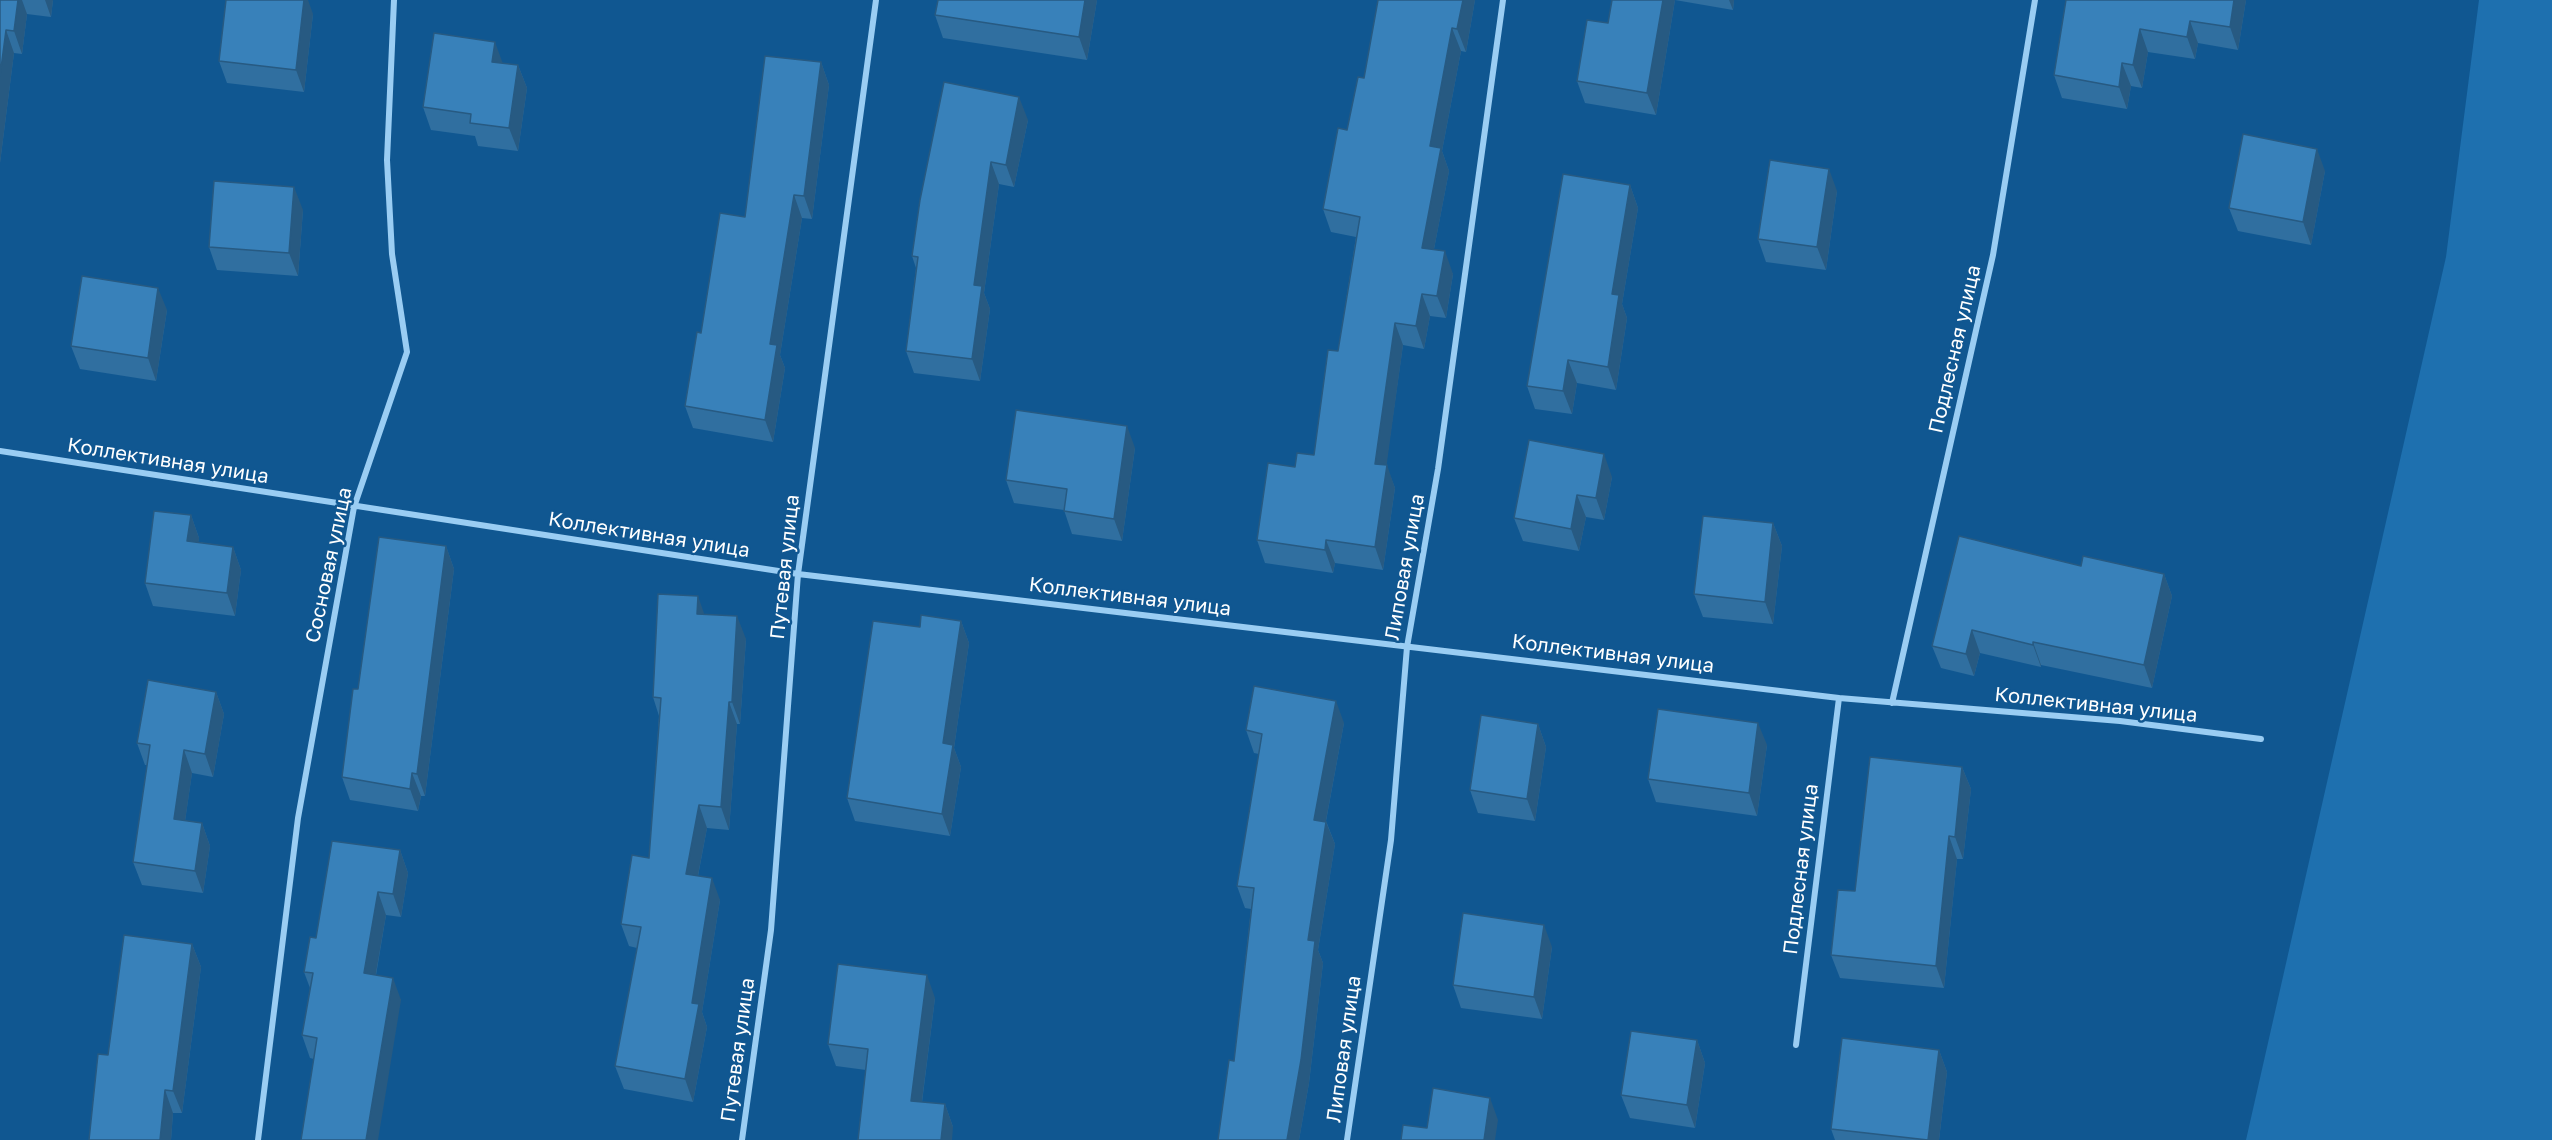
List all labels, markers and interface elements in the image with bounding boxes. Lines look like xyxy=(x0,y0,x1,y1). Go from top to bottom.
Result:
street label: Подлесная улица xyxy=(1924,263,1986,435)
street label: Коллективная улица xyxy=(66,433,270,489)
street label: Сосновая улица xyxy=(301,485,357,645)
street label: Липовая улица xyxy=(1380,492,1430,642)
street label: Путевая улица xyxy=(765,493,805,641)
street label: Коллективная улица xyxy=(547,507,751,563)
street label: Коллективная улица xyxy=(1027,573,1233,621)
street label: Коллективная улица xyxy=(1510,630,1716,678)
street label: Коллективная улица xyxy=(1993,682,2199,728)
street label: Подлесная улица xyxy=(1779,782,1823,956)
street label: Липовая улица xyxy=(1322,974,1366,1124)
street label: Путевая улица xyxy=(716,976,760,1124)

